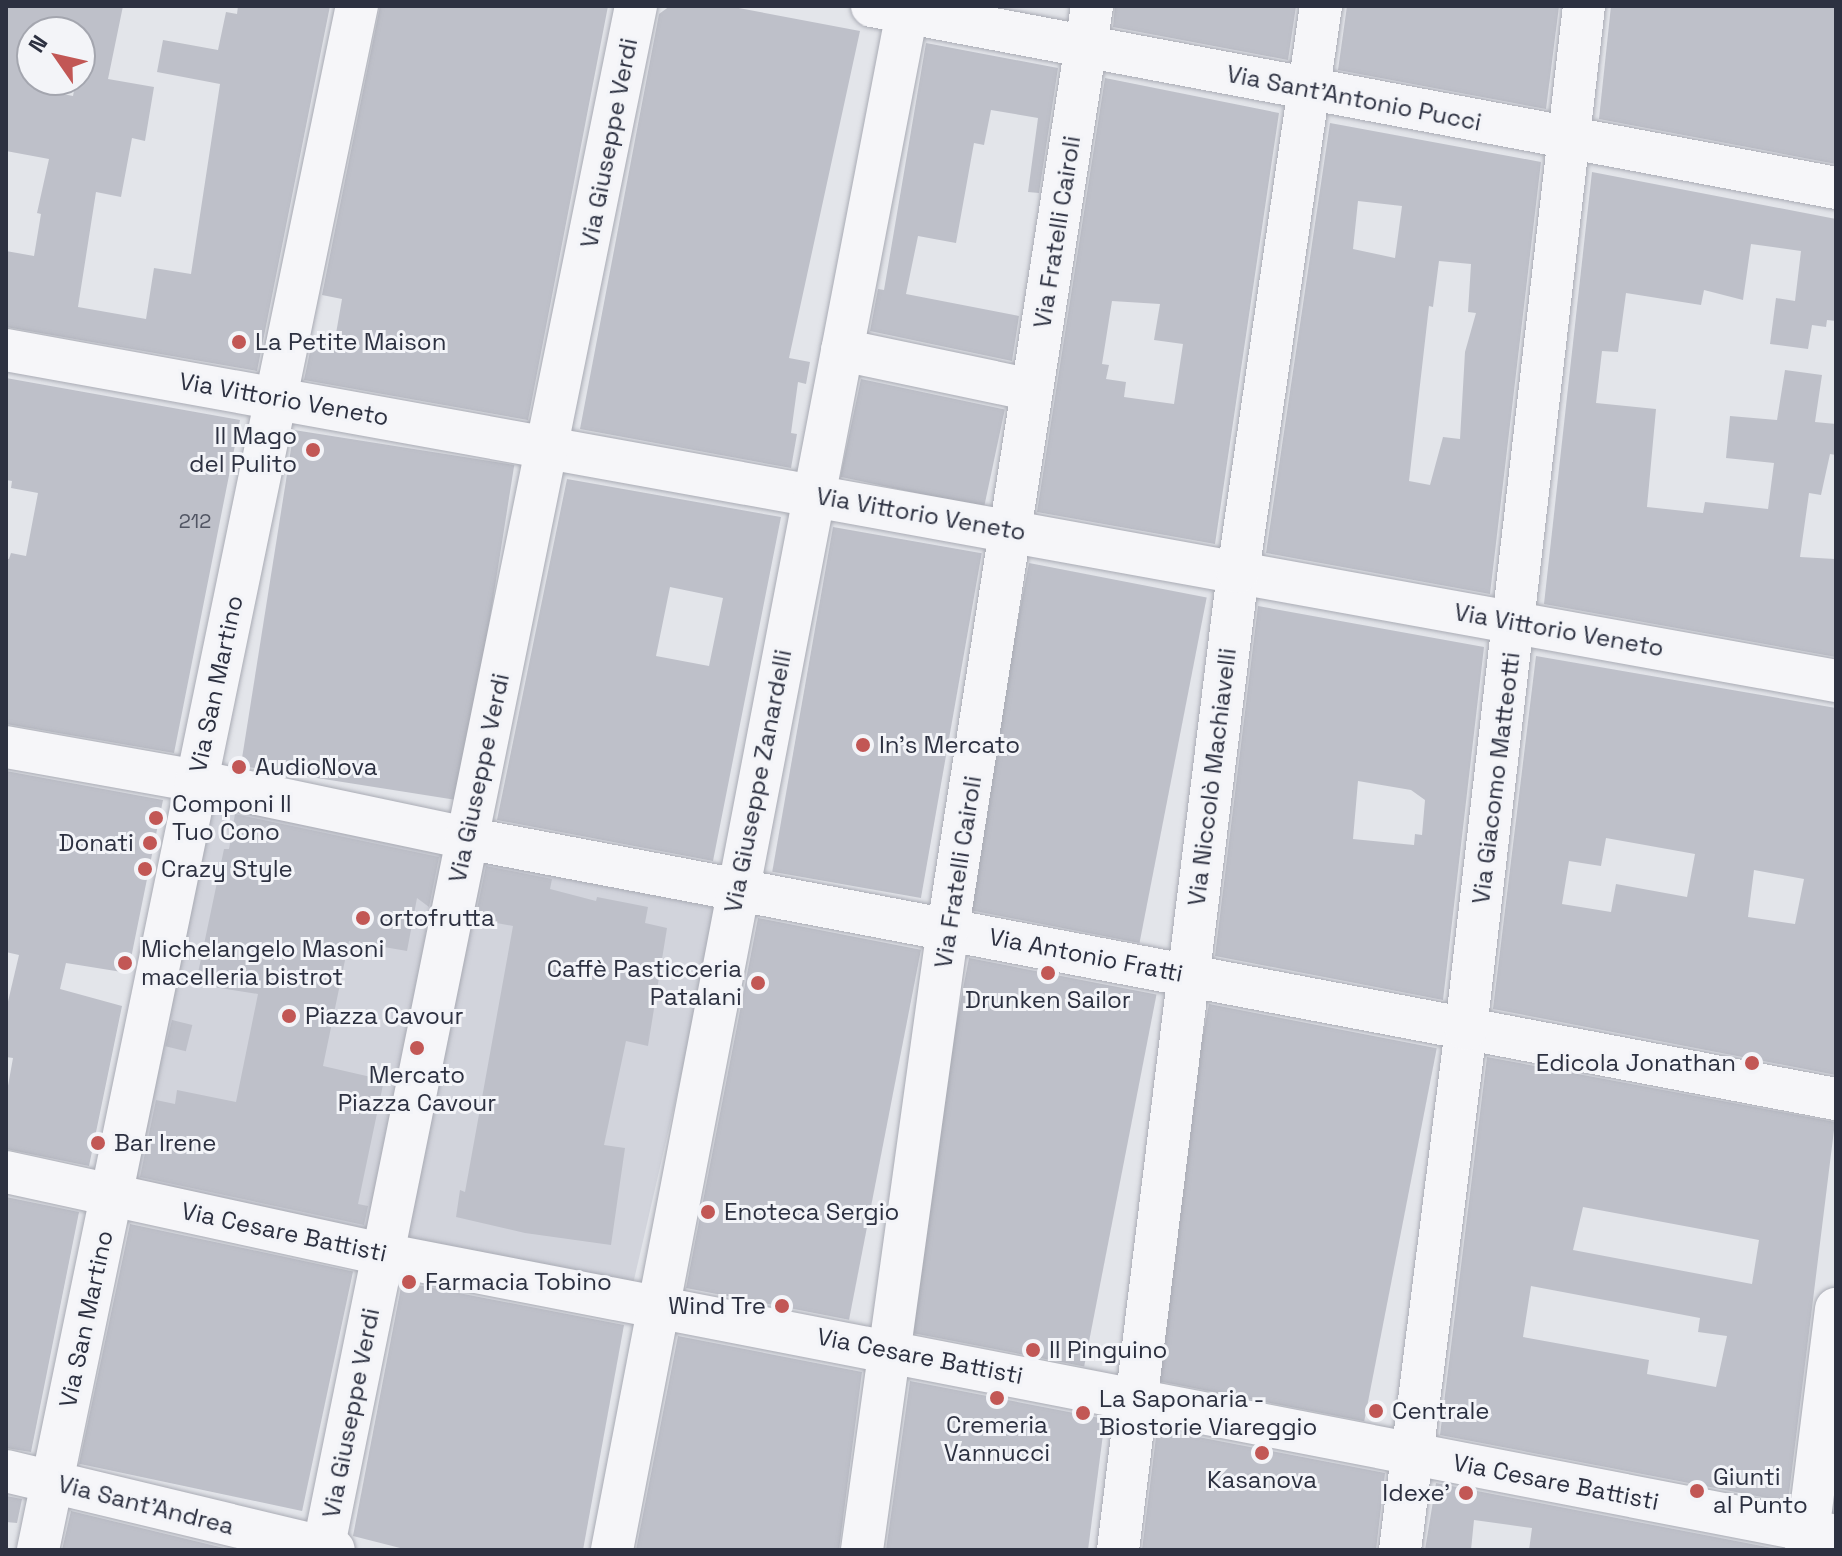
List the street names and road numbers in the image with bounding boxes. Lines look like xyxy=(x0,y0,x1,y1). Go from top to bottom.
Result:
street label: Via Giuseppe Verdi xyxy=(575,36,643,250)
street label: Via Sant'Antonio Pucci xyxy=(1224,59,1484,137)
street label: Via Fratelli Cairoli xyxy=(1028,134,1086,330)
street label: Via Vittorio Veneto xyxy=(177,366,391,432)
street label: Via Vittorio Veneto xyxy=(814,481,1028,547)
street label: Via San Martino xyxy=(183,593,249,775)
street label: Via Vittorio Veneto xyxy=(1452,597,1666,663)
street label: Via Niccolò Machiavelli xyxy=(1182,646,1242,908)
street label: Via Giuseppe Zanardelli xyxy=(718,647,798,915)
street label: Via Giacomo Matteotti xyxy=(1466,650,1526,906)
street label: Via Giuseppe Verdi xyxy=(443,671,515,885)
street label: Via Fratelli Cairoli xyxy=(929,774,987,970)
street label: Via Antonio Fratti xyxy=(986,922,1186,988)
street label: Via Cesare Battisti xyxy=(179,1196,389,1268)
street label: Via San Martino xyxy=(53,1228,119,1410)
street label: Via Giuseppe Verdi xyxy=(317,1306,385,1520)
street label: Via Cesare Battisti xyxy=(815,1322,1025,1390)
street label: Via Cesare Battisti xyxy=(1451,1448,1661,1516)
street label: Via Sant'Andrea xyxy=(55,1469,237,1541)

